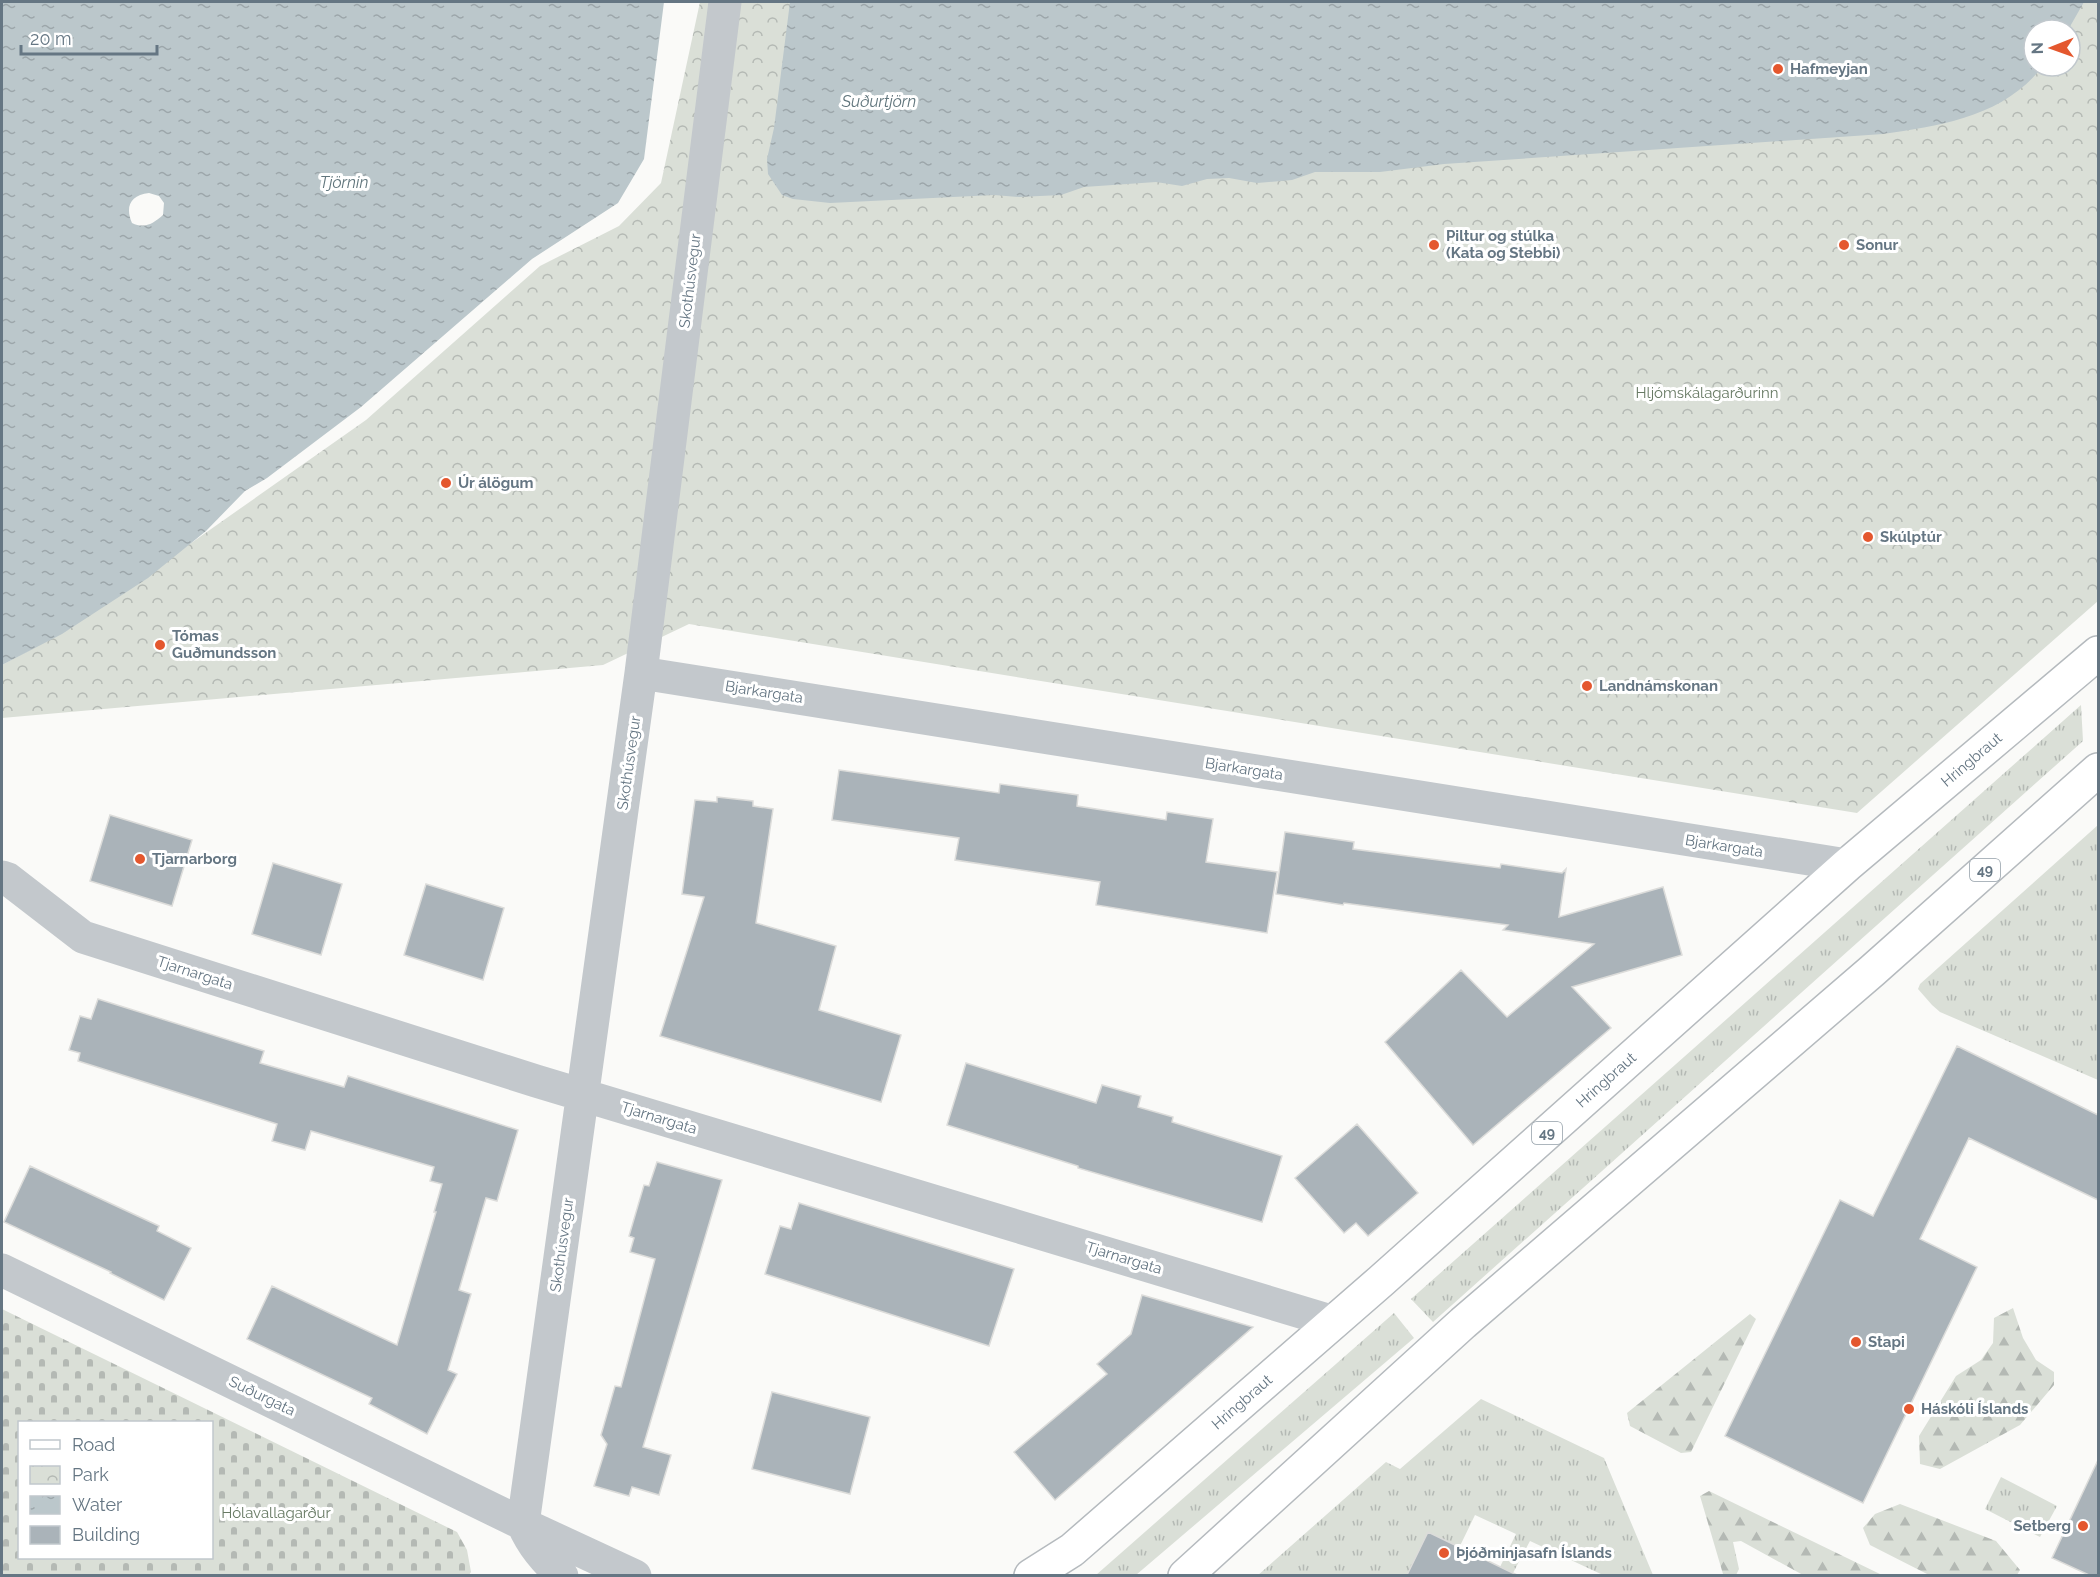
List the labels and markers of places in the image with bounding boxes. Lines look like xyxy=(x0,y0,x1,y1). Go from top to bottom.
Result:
place label: Hafmeyjan xyxy=(1790,60,1868,78)
marker: Hafmeyjan xyxy=(1771,62,1785,76)
place label: Piltur og stúlka (Kata og Stebbi) xyxy=(1446,227,1561,262)
place label: Sonur xyxy=(1856,236,1899,254)
marker: Piltur og stúlka (Kata og Stebbi) xyxy=(1427,238,1441,252)
marker: Sonur xyxy=(1837,238,1851,252)
place label: Úr álögum xyxy=(458,474,533,492)
marker: Úr álögum xyxy=(439,476,453,490)
place label: Skúlptúr xyxy=(1880,528,1942,546)
marker: Skúlptúr xyxy=(1861,530,1875,544)
place label: Tómas Guðmundsson xyxy=(172,627,276,662)
marker: Tómas Guðmundsson xyxy=(153,638,167,652)
place label: Landnámskonan xyxy=(1599,677,1718,695)
marker: Landnámskonan xyxy=(1580,679,1594,693)
place label: Tjarnarborg xyxy=(152,850,237,868)
marker: Tjarnarborg xyxy=(133,852,147,866)
place label: Stapi xyxy=(1868,1333,1905,1351)
marker: Stapi xyxy=(1849,1335,1863,1349)
place label: Háskóli Íslands xyxy=(1921,1400,2028,1418)
marker: Háskóli Íslands xyxy=(1902,1402,1916,1416)
place label: Setberg xyxy=(2013,1517,2071,1535)
marker: Setberg xyxy=(2076,1519,2090,1533)
place label: Þjóðminjasafn Íslands xyxy=(1456,1544,1612,1562)
marker: Þjóðminjasafn Íslands xyxy=(1437,1546,1451,1560)

